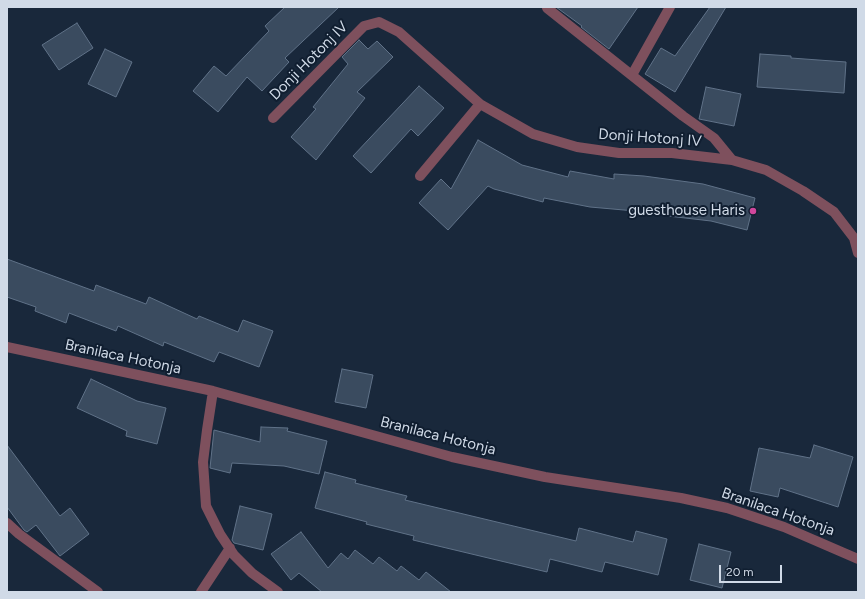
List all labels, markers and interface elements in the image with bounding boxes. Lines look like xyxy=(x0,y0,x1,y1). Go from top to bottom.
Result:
street label: Donji Hotonj IV xyxy=(266,18,352,104)
street label: Donji Hotonj IV xyxy=(598,125,702,151)
place label: guesthouse Haris xyxy=(628,202,745,220)
marker: guesthouse Haris xyxy=(748,206,758,216)
street label: Branilaca Hotonja xyxy=(63,336,183,378)
street label: Branilaca Hotonja xyxy=(378,413,498,459)
street label: Branilaca Hotonja xyxy=(719,484,837,540)
scale bar xyxy=(721,557,784,583)
text: 20 m xyxy=(726,565,754,579)

